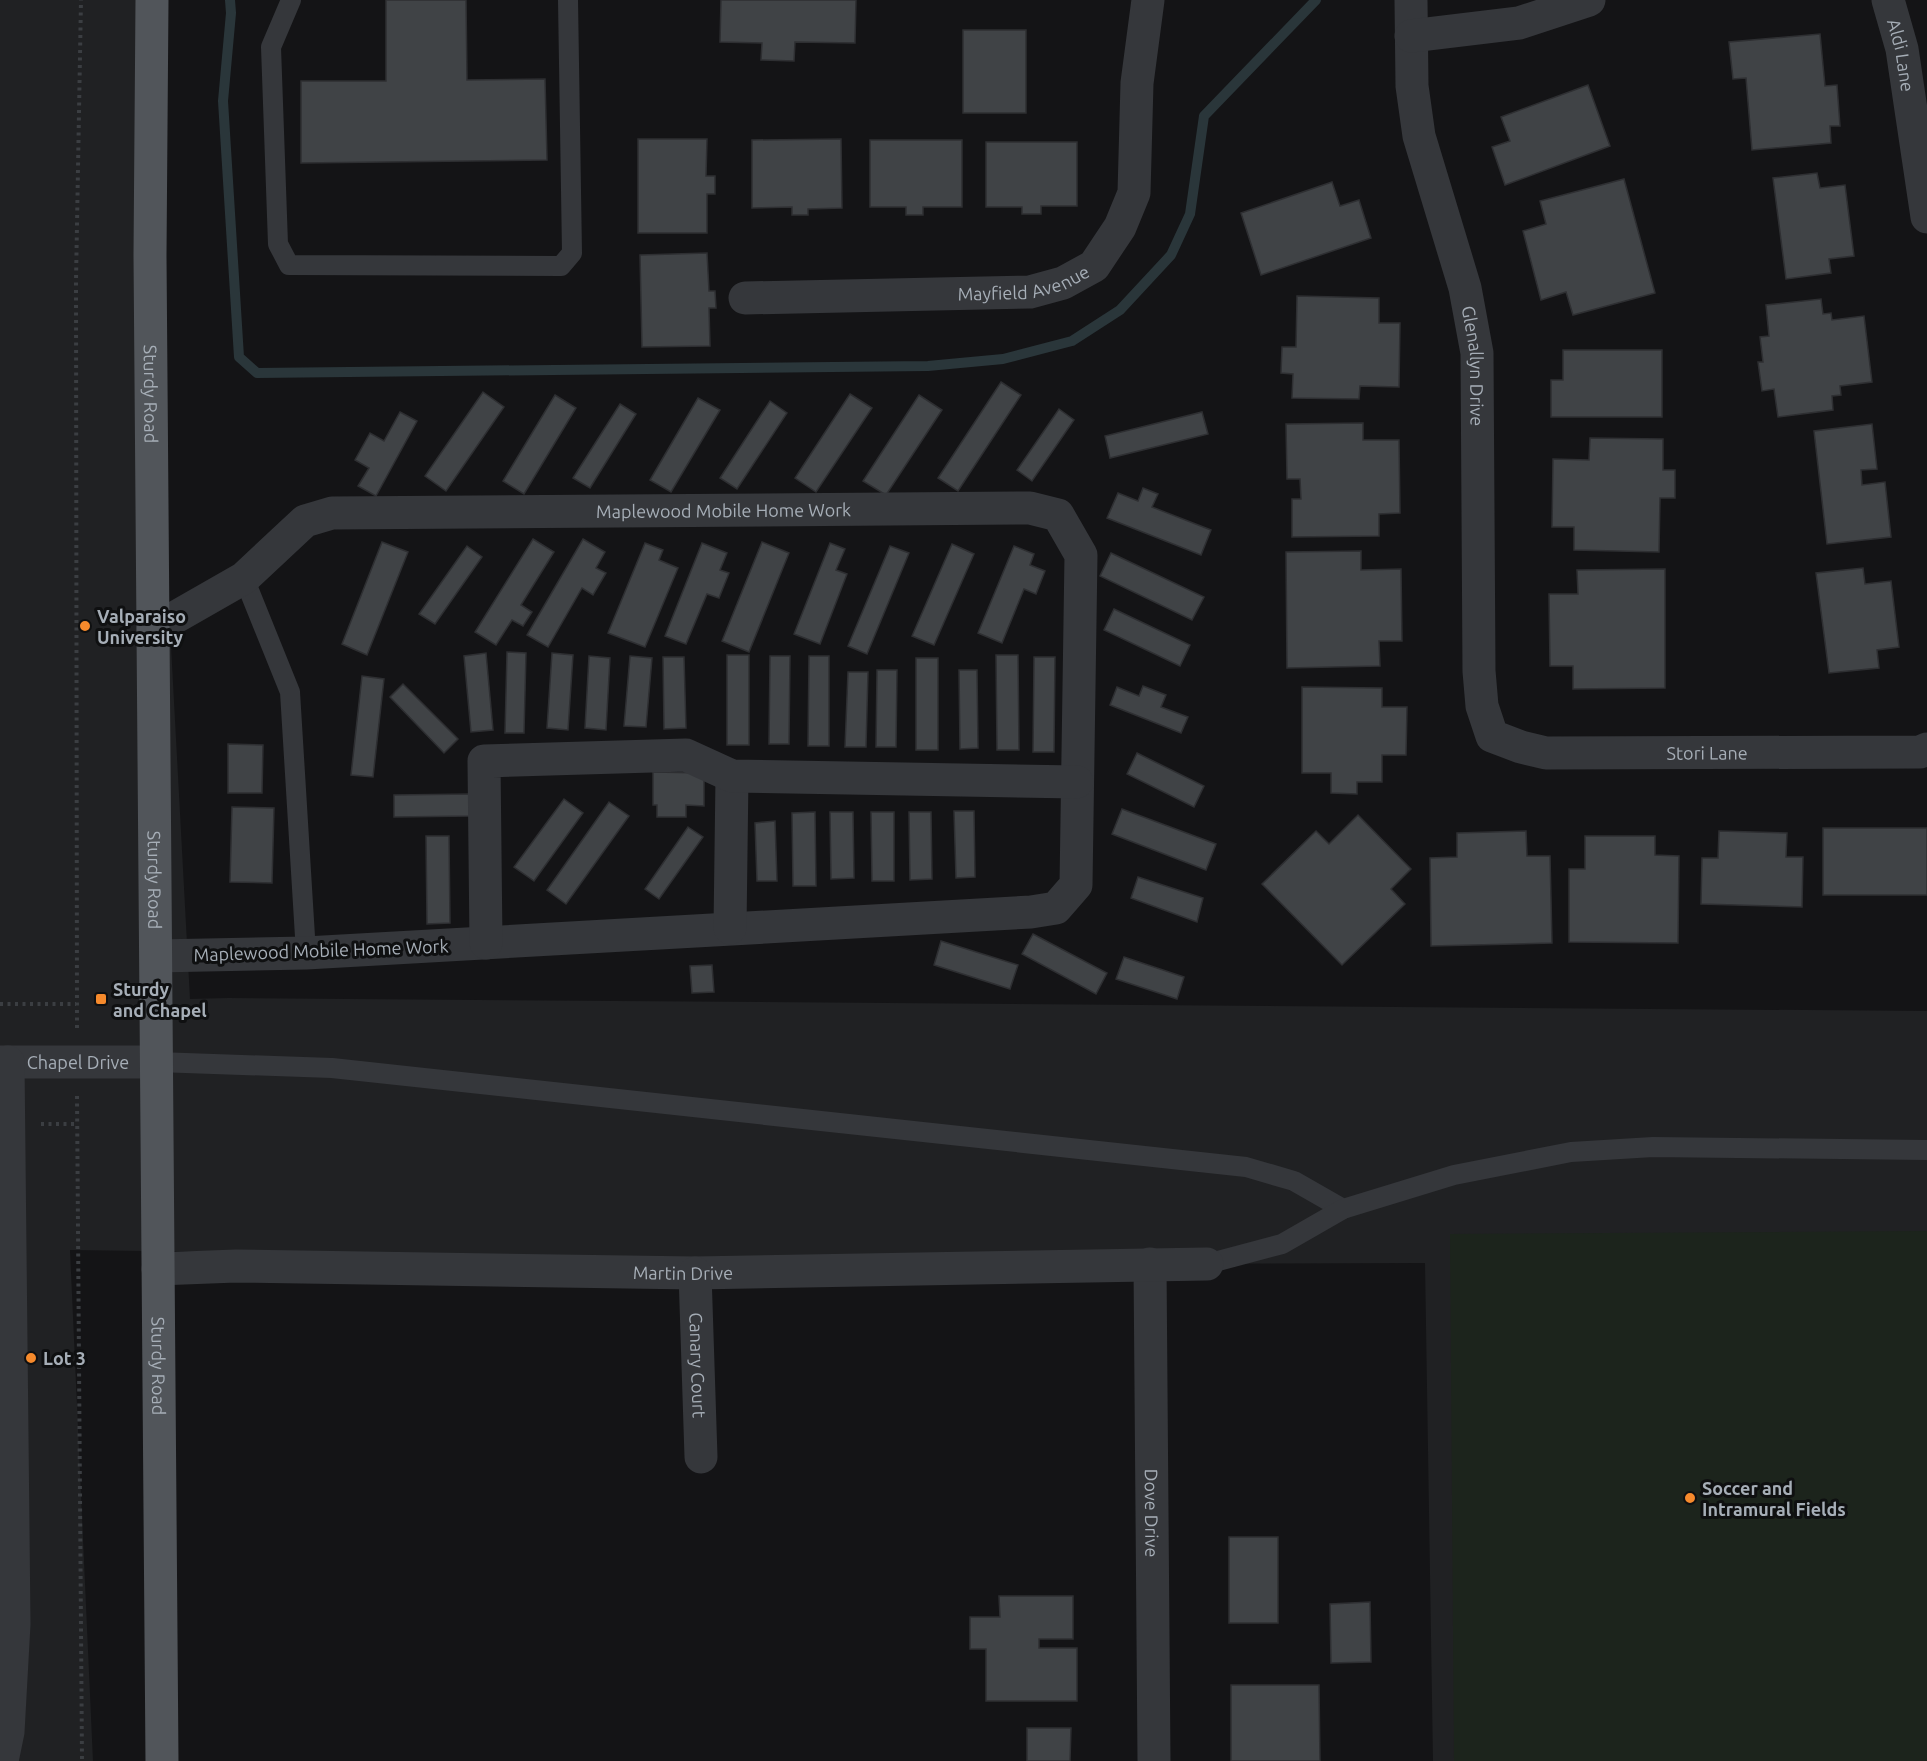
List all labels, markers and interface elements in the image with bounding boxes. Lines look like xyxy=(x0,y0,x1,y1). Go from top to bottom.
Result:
street label: Aldi Lane xyxy=(1884,16,1918,93)
street label: Mayfield Avenue xyxy=(957,261,1092,304)
street label: Glenallyn Drive xyxy=(1458,304,1487,426)
street label: Sturdy Road xyxy=(141,345,161,443)
street label: Maplewood Mobile Home Work xyxy=(596,499,851,521)
place label: Valparaiso University xyxy=(97,606,186,647)
marker: Valparaiso University xyxy=(78,619,92,633)
street label: Stori Lane xyxy=(1667,742,1748,763)
street label: Sturdy Road xyxy=(145,831,165,929)
street label: Maplewood Mobile Home Work xyxy=(193,936,449,964)
place label: Sturdy and Chapel xyxy=(113,979,207,1020)
marker: Sturdy and Chapel xyxy=(94,992,108,1006)
street label: Chapel Drive xyxy=(27,1052,129,1072)
street label: Martin Drive xyxy=(633,1262,733,1283)
street label: Canary Court xyxy=(686,1312,710,1418)
street label: Sturdy Road xyxy=(148,1317,169,1415)
place label: Lot 3 xyxy=(43,1348,86,1368)
marker: Lot 3 xyxy=(24,1351,38,1365)
street label: Dove Drive xyxy=(1142,1469,1162,1557)
place label: Soccer and Intramural Fields xyxy=(1702,1478,1846,1519)
marker: Soccer and Intramural Fields xyxy=(1683,1491,1697,1505)

